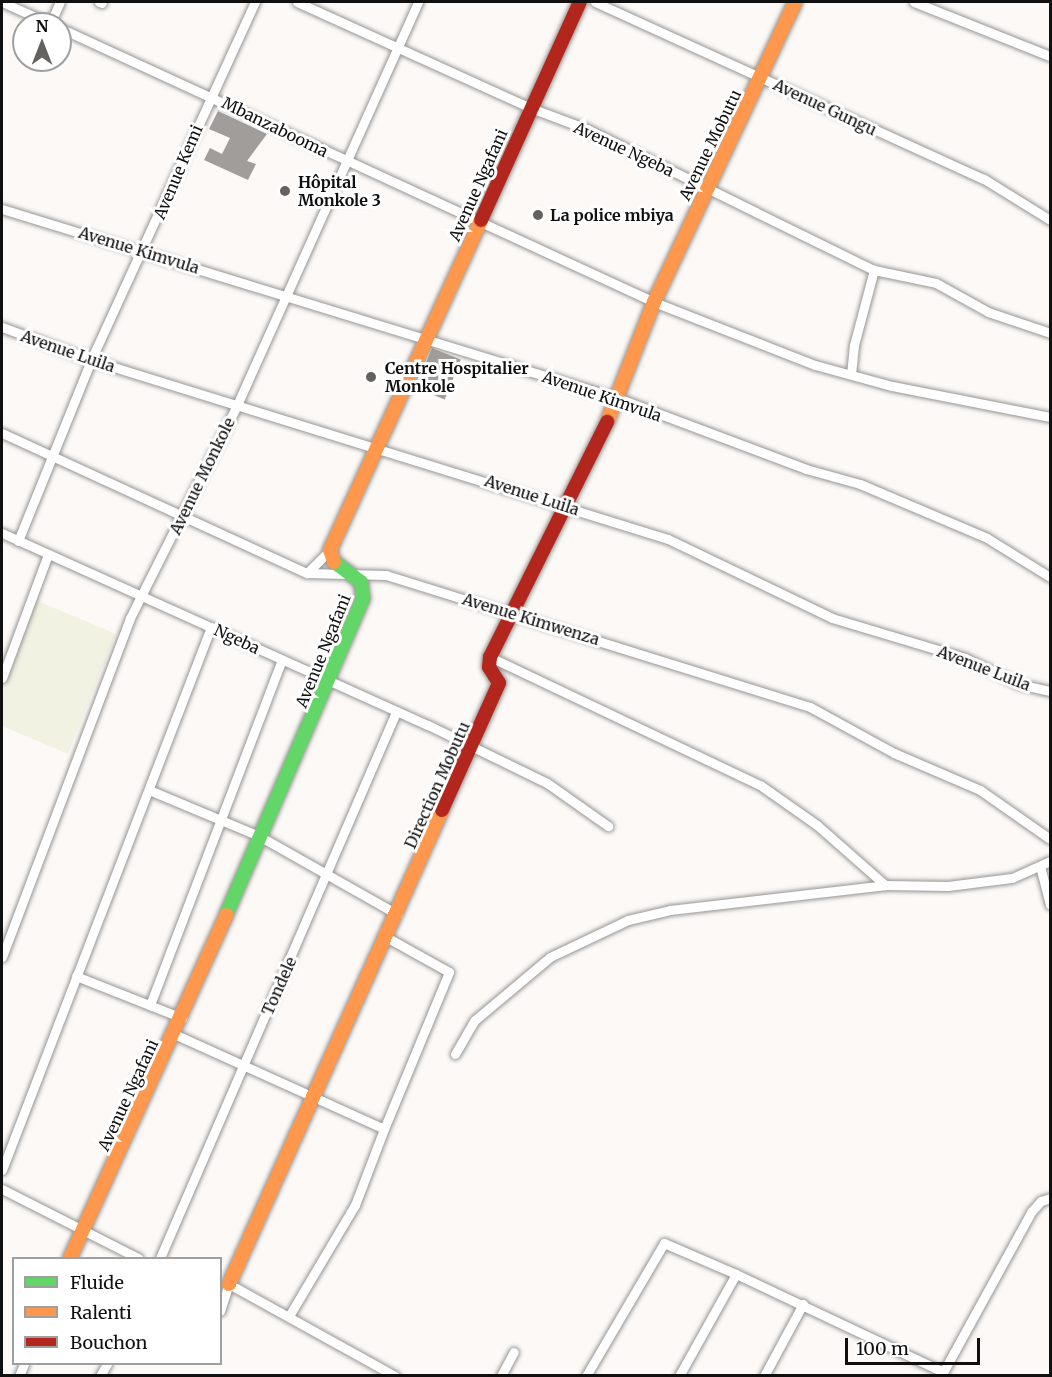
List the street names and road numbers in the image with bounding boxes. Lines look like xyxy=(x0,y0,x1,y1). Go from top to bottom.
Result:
street label: Avenue Gungu xyxy=(770,75,880,139)
street label: Avenue Mobutu xyxy=(675,86,745,204)
street label: Mbanzabooma xyxy=(219,93,331,161)
street label: Avenue Ngeba xyxy=(571,117,677,181)
street label: Avenue Kemi xyxy=(150,122,206,222)
street label: Avenue Ngafani xyxy=(445,126,511,244)
street label: Avenue Kimvula xyxy=(76,223,202,277)
street label: Avenue Luila xyxy=(18,326,118,376)
street label: Avenue Kimvula xyxy=(540,367,664,425)
street label: Avenue Monkole xyxy=(165,414,239,538)
street label: Avenue Luila xyxy=(482,471,582,519)
street label: Avenue Kimwenza xyxy=(460,589,602,649)
street label: Avenue Ngafani xyxy=(292,591,354,711)
street label: Ngeba xyxy=(211,620,263,658)
street label: Avenue Luila xyxy=(935,641,1033,695)
street label: Direction Mobutu xyxy=(400,719,474,851)
street label: Tondele xyxy=(258,954,300,1018)
street label: Avenue Ngafani xyxy=(94,1036,162,1154)

